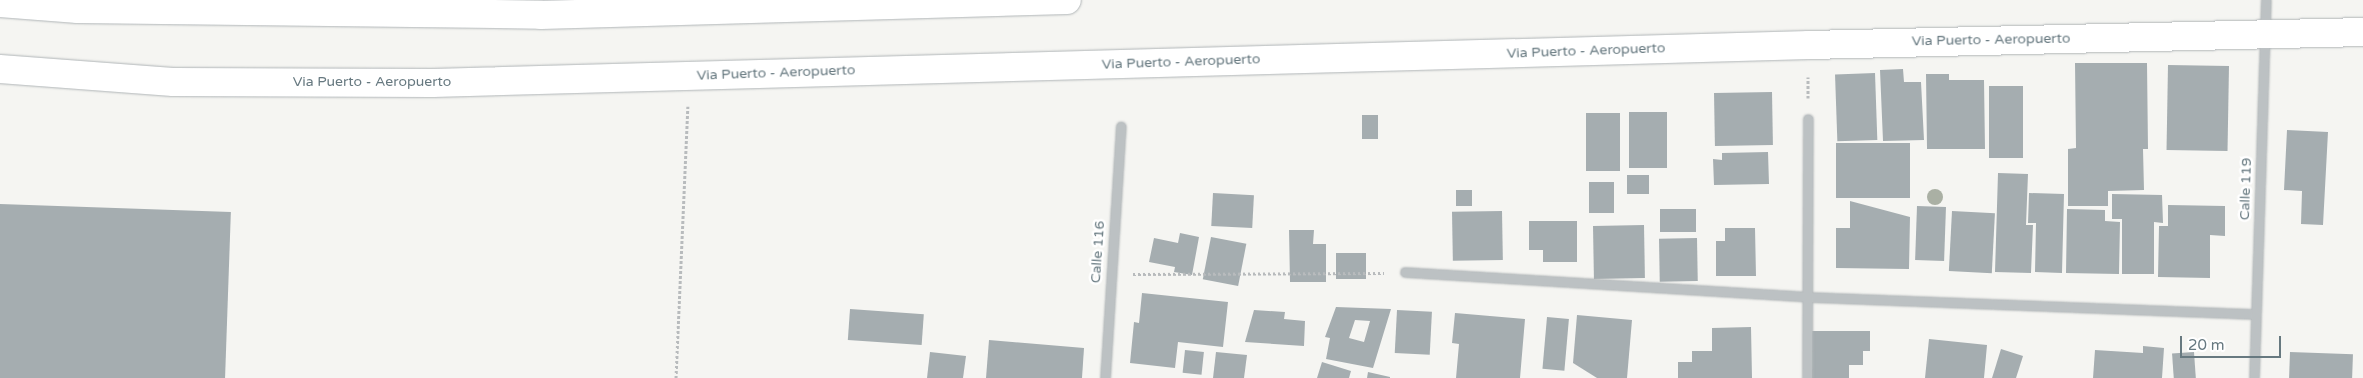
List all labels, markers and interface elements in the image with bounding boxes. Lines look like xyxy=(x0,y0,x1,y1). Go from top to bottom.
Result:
street label: Via Puerto - Aeropuerto xyxy=(1912,30,2070,50)
street label: Via Puerto - Aeropuerto xyxy=(1506,40,1666,62)
street label: Via Puerto - Aeropuerto xyxy=(1101,51,1261,73)
street label: Via Puerto - Aeropuerto xyxy=(696,62,856,84)
street label: Via Puerto - Aeropuerto xyxy=(293,74,451,90)
street label: Calle 119 xyxy=(2237,157,2255,221)
street label: Calle 116 xyxy=(1087,220,1109,284)
scale bar xyxy=(2183,326,2284,358)
text: 20 m xyxy=(2188,336,2225,354)

